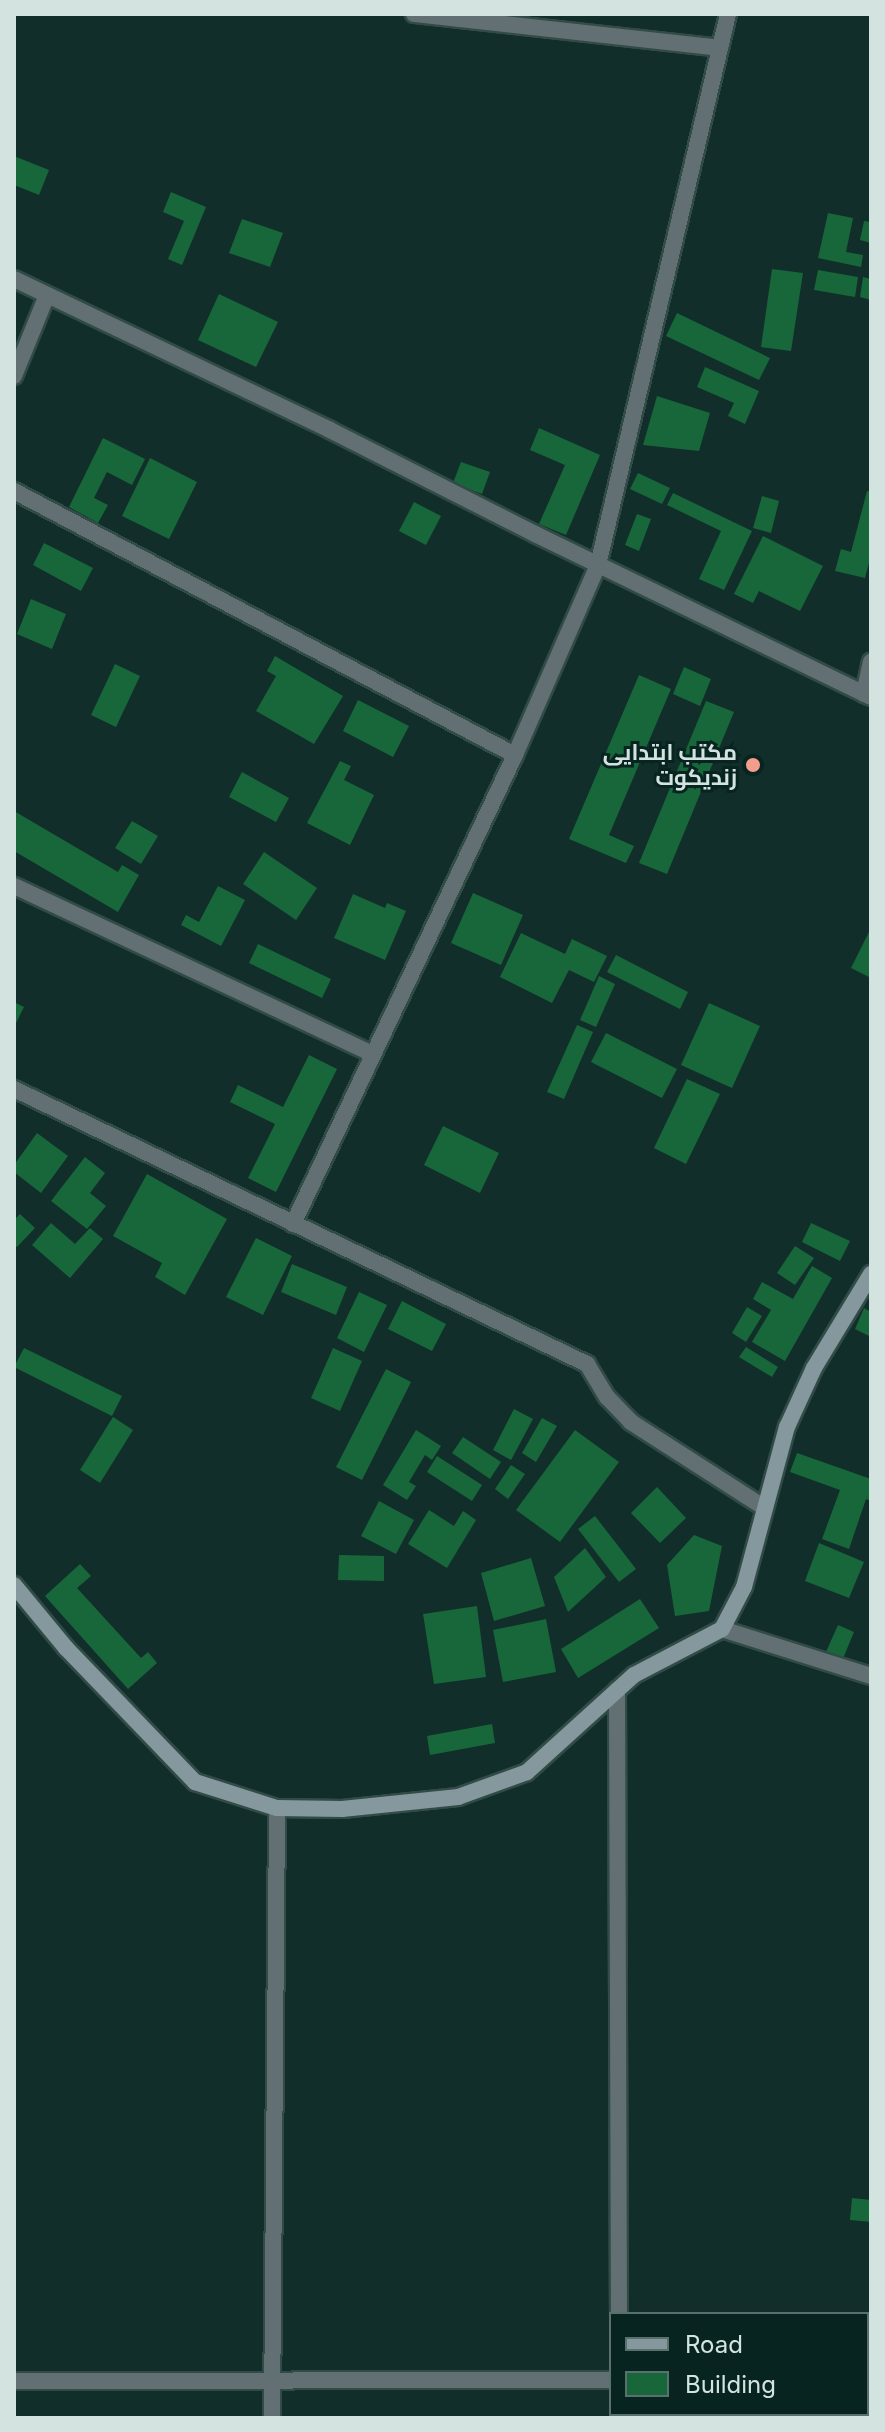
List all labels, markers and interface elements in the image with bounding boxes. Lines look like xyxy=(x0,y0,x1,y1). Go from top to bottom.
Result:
place label: مکتب ابتدایی زندیکوت xyxy=(603,739,737,790)
marker: مکتب ابتدایی زندیکوت xyxy=(744,756,762,774)
legend xyxy=(609,2312,869,2416)
text: Road xyxy=(685,2330,743,2359)
text: Building xyxy=(685,2370,776,2399)

